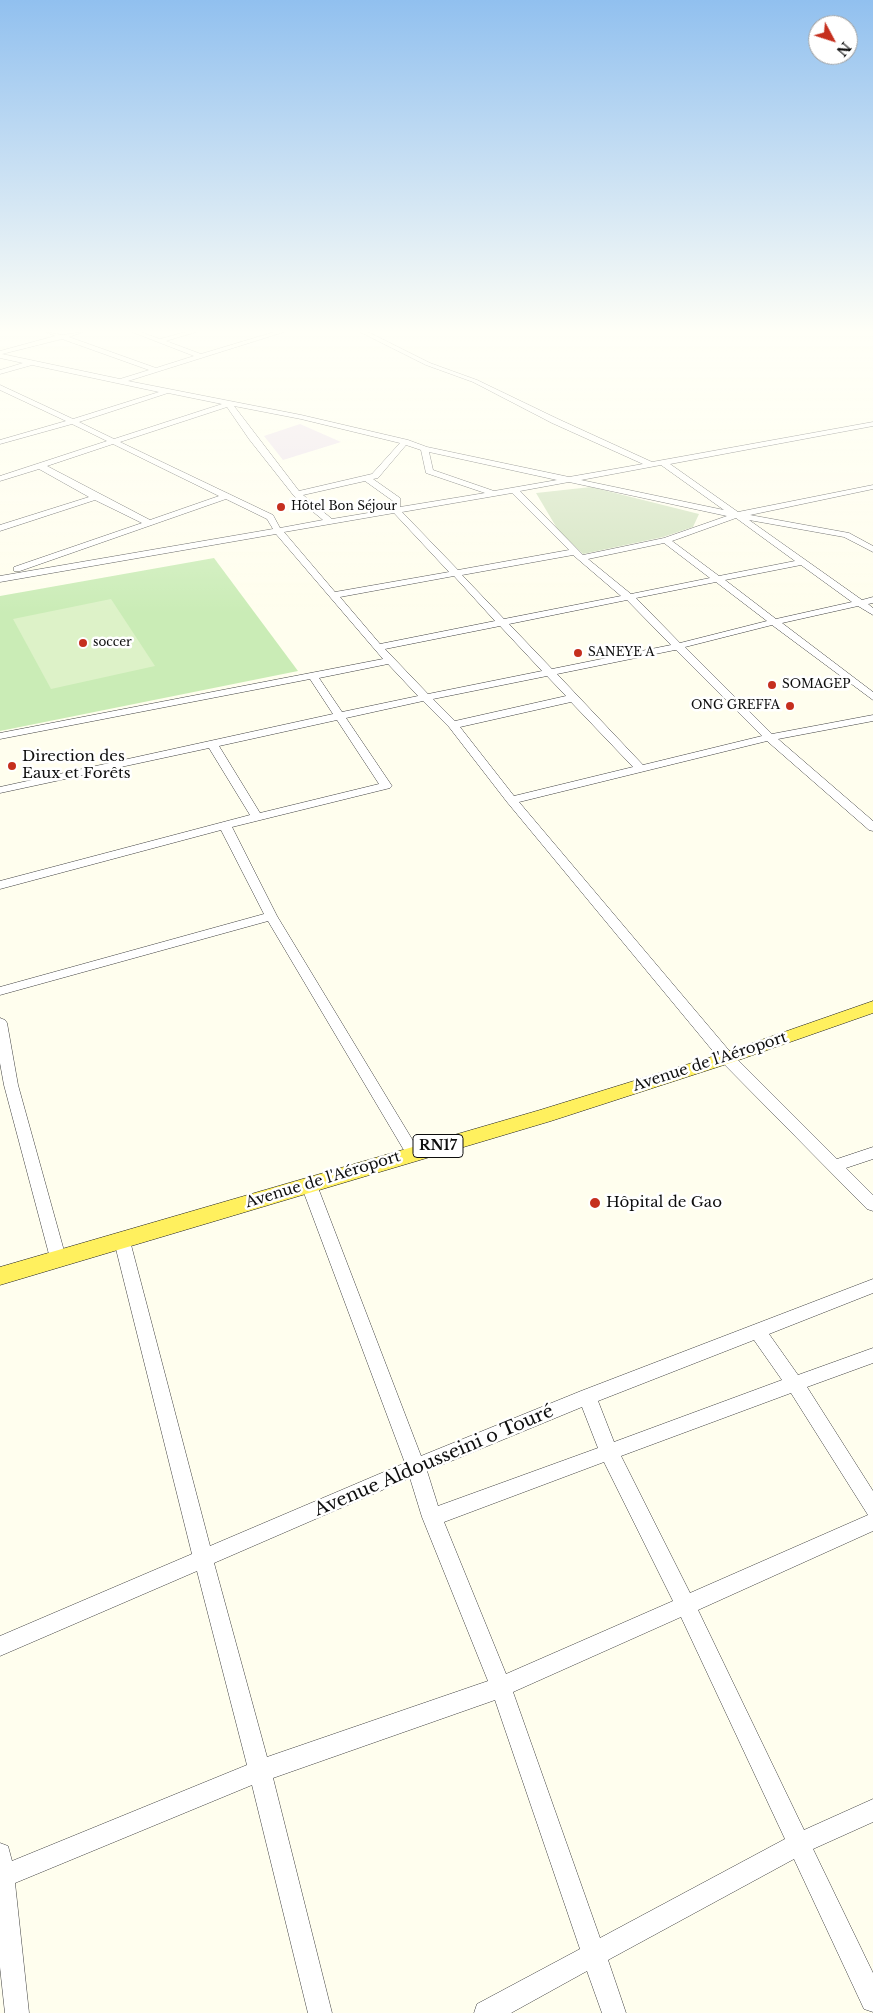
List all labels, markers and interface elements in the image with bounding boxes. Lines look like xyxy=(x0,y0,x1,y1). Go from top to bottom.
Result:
north arrow xyxy=(808,15,858,65)
text: N xyxy=(833,38,855,60)
place label: Hôtel Bon Séjour xyxy=(291,500,397,514)
marker: Hôtel Bon Séjour xyxy=(275,501,287,513)
place label: soccer xyxy=(93,636,132,650)
marker: soccer xyxy=(77,637,89,649)
place label: SANEYE A xyxy=(588,646,655,660)
marker: SANEYE A xyxy=(572,647,584,659)
place label: SOMAGEP xyxy=(782,678,850,692)
marker: SOMAGEP xyxy=(766,679,778,691)
place label: ONG GREFFA xyxy=(691,699,780,713)
marker: ONG GREFFA xyxy=(784,700,796,712)
place label: Direction des Eaux et Forêts xyxy=(22,748,131,783)
marker: Direction des Eaux et Forêts xyxy=(6,760,18,772)
street label: Avenue de l'Aéroport xyxy=(631,1029,789,1095)
road number: RN17 xyxy=(413,1134,463,1158)
street label: Avenue de l'Aéroport xyxy=(243,1148,403,1212)
place label: Hôpital de Gao xyxy=(606,1194,722,1212)
marker: Hôpital de Gao xyxy=(588,1196,602,1210)
street label: Avenue Aldousseini o Touré xyxy=(311,1401,557,1521)

